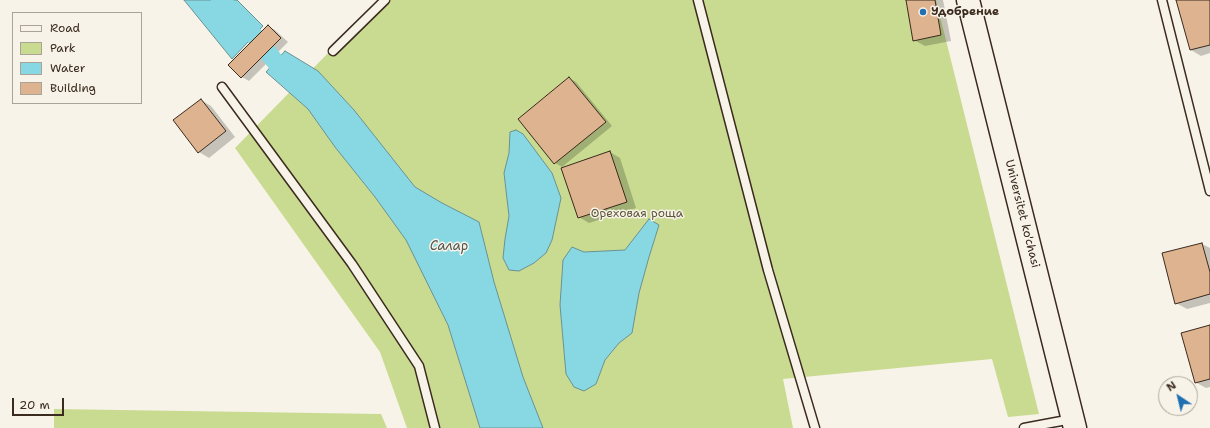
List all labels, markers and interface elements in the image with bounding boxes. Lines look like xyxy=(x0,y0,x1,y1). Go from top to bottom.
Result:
place label: Удобрение xyxy=(931,5,999,19)
marker: Удобрение xyxy=(918,7,928,17)
legend xyxy=(12,12,142,104)
text: Road xyxy=(50,20,80,36)
text: Park xyxy=(50,40,76,56)
text: Water xyxy=(50,60,85,76)
text: Building xyxy=(50,80,96,96)
street label: Universitet ko'chasi xyxy=(1002,158,1042,270)
park label: Ореховая роща xyxy=(591,207,683,221)
water label: Салар xyxy=(430,239,468,255)
north arrow xyxy=(1158,376,1198,416)
text: N xyxy=(1164,378,1179,395)
scale bar xyxy=(14,390,66,416)
text: 20 m xyxy=(19,397,50,413)

